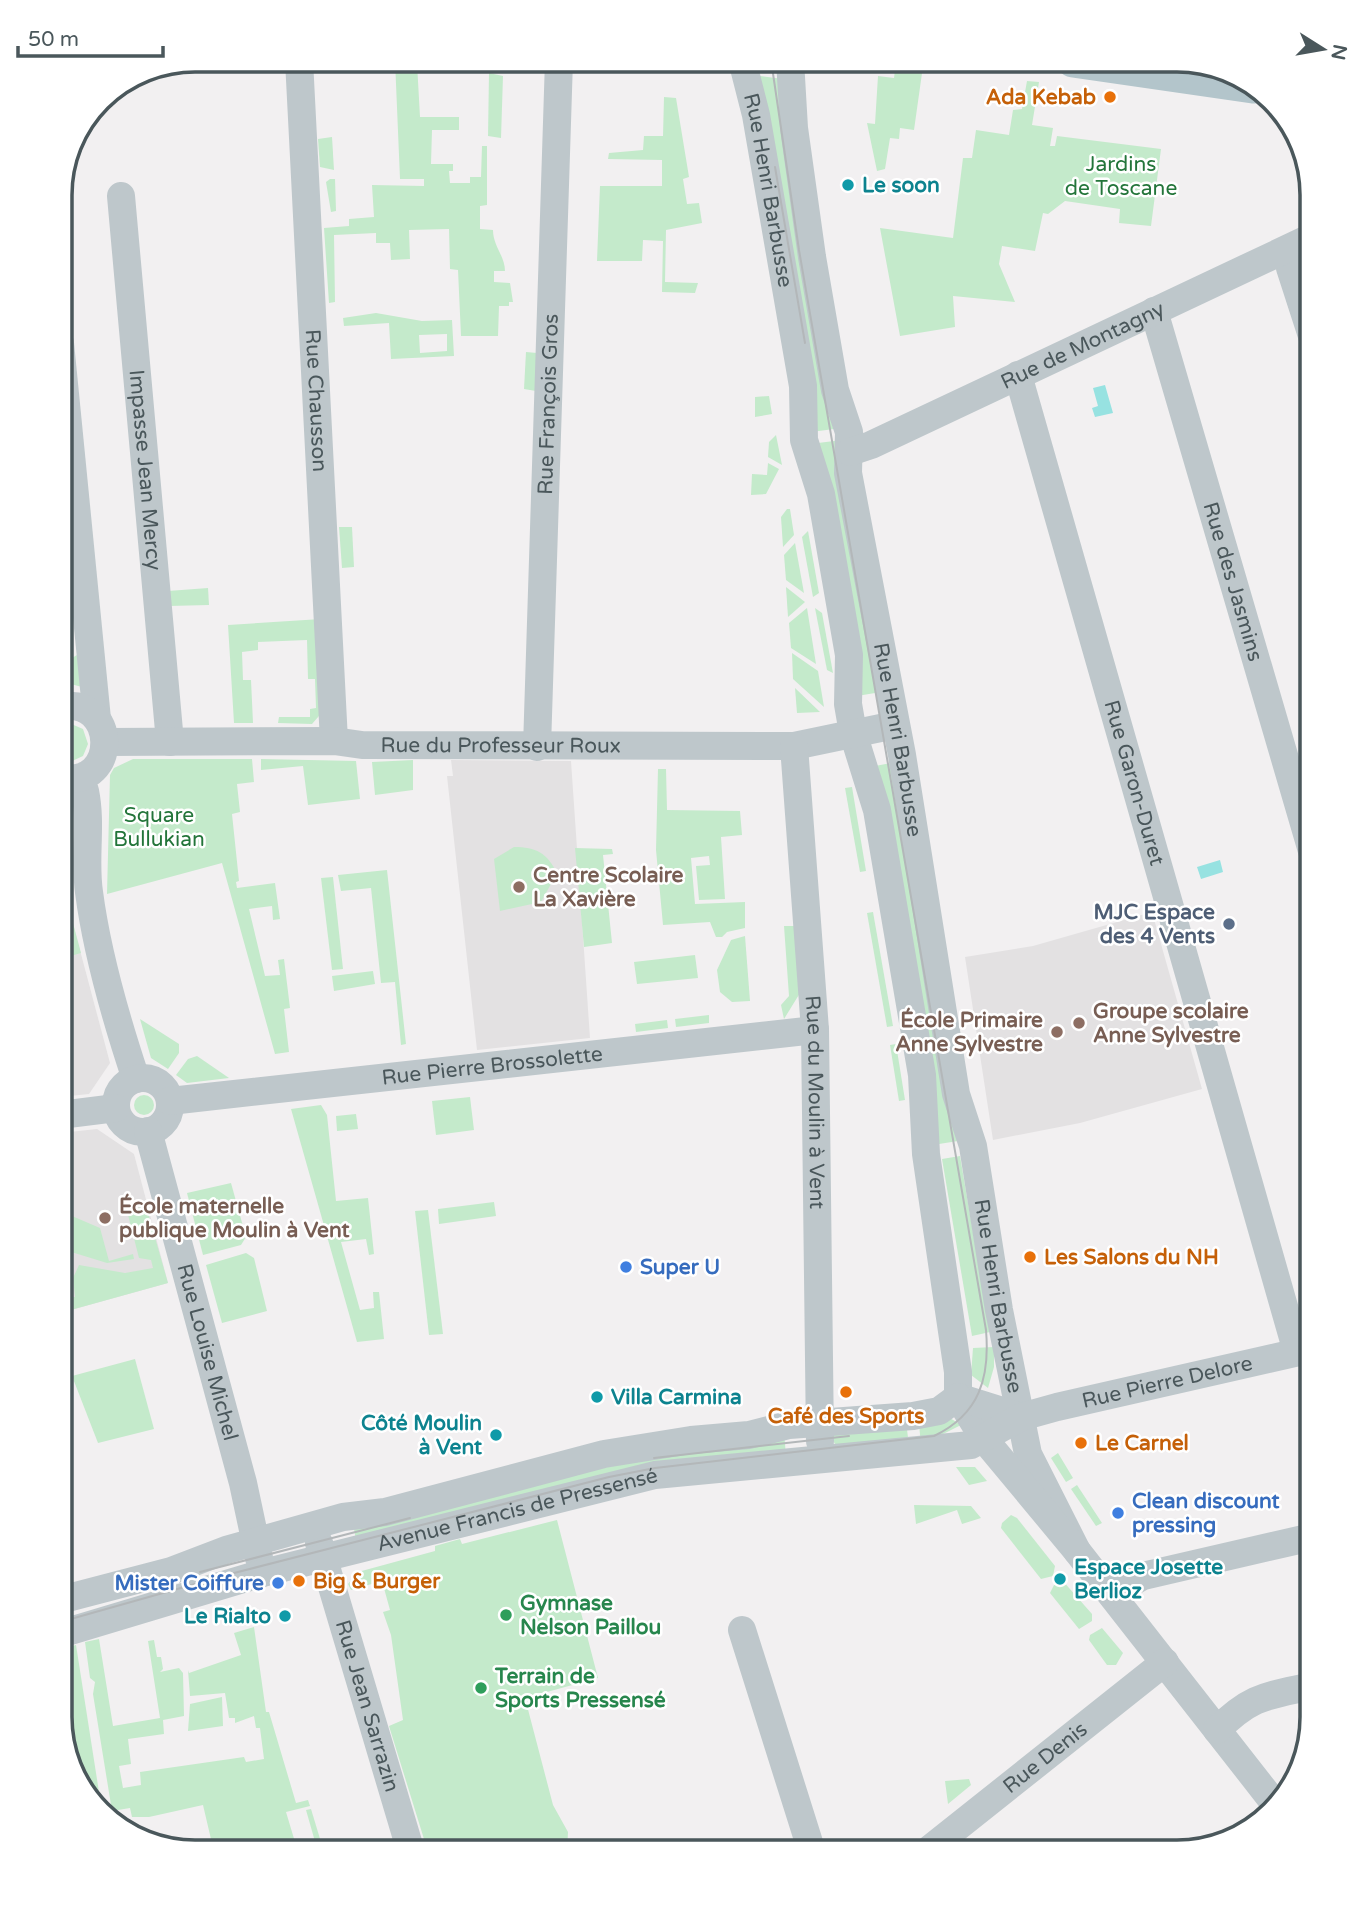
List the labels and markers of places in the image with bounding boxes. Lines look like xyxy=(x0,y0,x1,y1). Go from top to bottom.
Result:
place label: Ada Kebab xyxy=(986,85,1096,110)
marker: Ada Kebab xyxy=(1102,89,1118,105)
place label: Le soon xyxy=(862,173,940,198)
marker: Le soon xyxy=(840,177,856,193)
place label: Centre Scolaire La Xavière xyxy=(533,863,684,912)
marker: Centre Scolaire La Xavière xyxy=(511,879,527,895)
place label: MJC Espace des 4 Vents xyxy=(1093,900,1215,949)
marker: MJC Espace des 4 Vents xyxy=(1221,916,1237,932)
place label: Groupe scolaire Anne Sylvestre xyxy=(1093,999,1249,1048)
place label: École Primaire Anne Sylvestre xyxy=(895,1007,1043,1057)
marker: Groupe scolaire Anne Sylvestre xyxy=(1071,1015,1087,1031)
marker: École Primaire Anne Sylvestre xyxy=(1049,1024,1065,1040)
place label: École maternelle publique Moulin à Vent xyxy=(119,1193,350,1243)
marker: École maternelle publique Moulin à Vent xyxy=(97,1210,113,1226)
place label: Les Salons du NH xyxy=(1044,1245,1219,1270)
marker: Les Salons du NH xyxy=(1022,1249,1038,1265)
place label: Super U xyxy=(640,1255,720,1280)
marker: Super U xyxy=(618,1259,634,1275)
marker: Café des Sports xyxy=(838,1384,854,1400)
place label: Villa Carmina xyxy=(611,1385,742,1410)
marker: Villa Carmina xyxy=(589,1389,605,1405)
place label: Café des Sports xyxy=(768,1404,924,1429)
place label: Côté Moulin à Vent xyxy=(361,1411,482,1460)
marker: Côté Moulin à Vent xyxy=(488,1427,504,1443)
place label: Le Carnel xyxy=(1095,1431,1189,1456)
marker: Le Carnel xyxy=(1073,1435,1089,1451)
place label: Clean discount pressing xyxy=(1132,1489,1280,1538)
marker: Clean discount pressing xyxy=(1110,1505,1126,1521)
place label: Espace Josette Berlioz xyxy=(1074,1555,1223,1604)
place label: Big & Burger xyxy=(313,1569,441,1594)
place label: Mister Coiffure xyxy=(115,1571,264,1596)
marker: Espace Josette Berlioz xyxy=(1052,1571,1068,1587)
marker: Big & Burger xyxy=(291,1573,307,1589)
marker: Mister Coiffure xyxy=(270,1575,286,1591)
place label: Gymnase Nelson Paillou xyxy=(520,1591,661,1640)
place label: Le Rialto xyxy=(184,1604,271,1629)
marker: Gymnase Nelson Paillou xyxy=(498,1607,514,1623)
marker: Le Rialto xyxy=(277,1608,293,1624)
place label: Terrain de Sports Pressensé xyxy=(494,1664,666,1713)
marker: Terrain de Sports Pressensé xyxy=(473,1680,489,1696)

